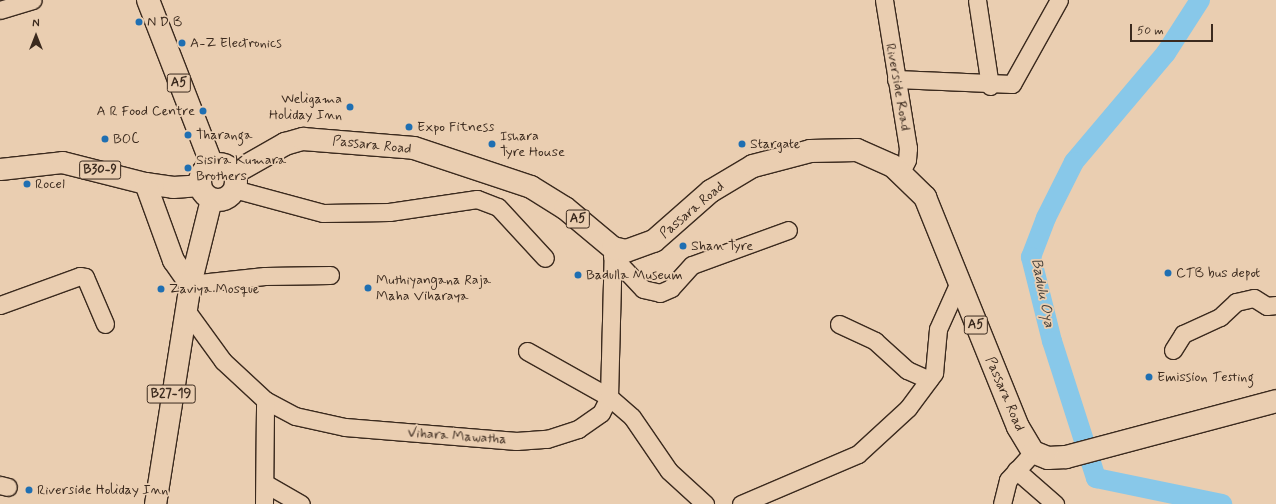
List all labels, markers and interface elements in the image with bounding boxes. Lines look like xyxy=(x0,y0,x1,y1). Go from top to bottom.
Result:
place label: N D B xyxy=(147,14,182,30)
north arrow xyxy=(16,16,56,56)
scale bar xyxy=(1132,16,1215,42)
text: N xyxy=(32,17,40,31)
marker: N D B xyxy=(134,17,144,27)
text: 50 m xyxy=(1137,23,1164,39)
place label: A-Z Electronics xyxy=(190,35,282,51)
marker: A-Z Electronics xyxy=(177,38,187,48)
street label: Riverside Road xyxy=(882,43,914,131)
road number: A5 xyxy=(166,72,192,94)
place label: Weligama Holiday Inn xyxy=(272,91,342,124)
marker: Weligama Holiday Inn xyxy=(345,102,355,112)
place label: A R Food Centre xyxy=(97,103,195,119)
marker: A R Food Centre xyxy=(198,106,208,116)
place label: Expo Fitness xyxy=(417,119,494,135)
marker: Expo Fitness xyxy=(404,122,414,132)
place label: Tharanga xyxy=(196,127,252,143)
place label: Ishara Tyre House xyxy=(500,128,562,160)
marker: Tharanga xyxy=(183,130,193,140)
place label: BOC xyxy=(113,131,139,147)
street label: Passara Road xyxy=(332,132,412,158)
marker: BOC xyxy=(100,134,110,144)
place label: Stargate xyxy=(750,136,800,152)
marker: Ishara Tyre House xyxy=(487,139,497,149)
marker: Stargate xyxy=(737,139,747,149)
place label: Sisira Kumara Brothers xyxy=(196,152,286,184)
road number: B30-9 xyxy=(79,159,121,181)
marker: Sisira Kumara Brothers xyxy=(183,163,193,173)
place label: Rocel xyxy=(35,176,65,192)
street label: Passara Road xyxy=(656,178,728,242)
marker: Rocel xyxy=(22,179,32,189)
road number: A5 xyxy=(565,208,591,230)
place label: Shan Tyre xyxy=(691,238,753,254)
marker: Shan Tyre xyxy=(678,241,688,251)
water label: Badulu Oya xyxy=(1027,257,1057,329)
place label: CTB bus depot xyxy=(1176,265,1262,281)
place label: Badulla Museum xyxy=(586,267,687,283)
marker: CTB bus depot xyxy=(1163,268,1173,278)
marker: Badulla Museum xyxy=(573,270,583,280)
place label: Muthiyangana Raja Maha Viharaya xyxy=(376,272,492,304)
place label: Zaviya Mosque xyxy=(169,281,259,297)
marker: Muthiyangana Raja Maha Viharaya xyxy=(363,283,373,293)
marker: Zaviya Mosque xyxy=(156,284,166,294)
road number: A5 xyxy=(963,314,989,336)
street label: Passara Road xyxy=(982,354,1028,434)
place label: Emission Testing xyxy=(1157,369,1250,385)
marker: Emission Testing xyxy=(1144,372,1154,382)
road number: B27-19 xyxy=(146,383,196,405)
street label: Vihara Mawatha xyxy=(407,424,507,448)
place label: Riverside Holiday Inn xyxy=(37,482,165,498)
marker: Riverside Holiday Inn xyxy=(24,485,34,495)

